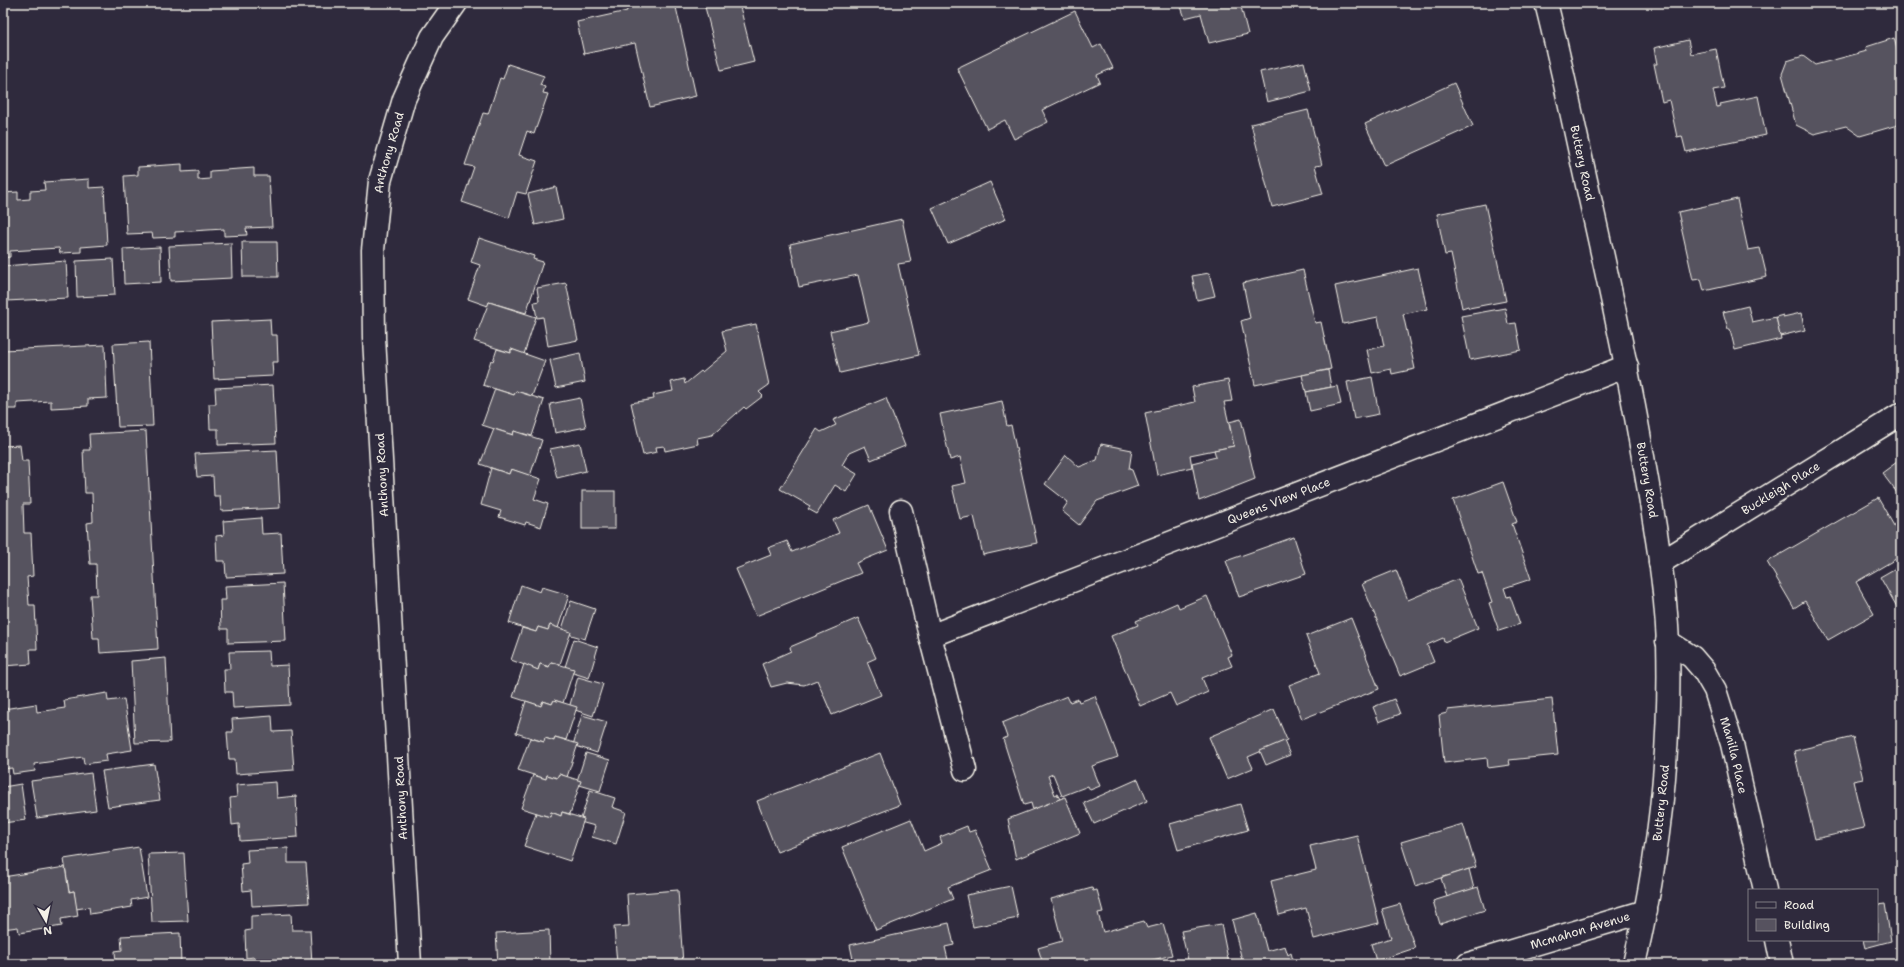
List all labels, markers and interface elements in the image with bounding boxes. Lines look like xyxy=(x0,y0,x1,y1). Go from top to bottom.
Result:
street label: Anthony Road xyxy=(371,110,408,194)
street label: Buttery Road xyxy=(1566,124,1598,203)
street label: Anthony Road xyxy=(372,432,392,517)
street label: Buttery Road xyxy=(1633,441,1662,520)
street label: Buckleigh Place xyxy=(1739,458,1823,519)
street label: Queens View Place xyxy=(1225,474,1333,528)
street label: Manilla Place xyxy=(1716,715,1751,795)
street label: Anthony Road xyxy=(391,755,411,840)
street label: Buttery Road xyxy=(1649,764,1673,842)
legend xyxy=(1748,889,1878,941)
text: Road xyxy=(1784,897,1815,913)
north arrow xyxy=(26,901,66,941)
street label: Mcmahon Avenue xyxy=(1528,908,1632,953)
text: Building xyxy=(1784,917,1830,933)
text: N xyxy=(42,922,53,939)

